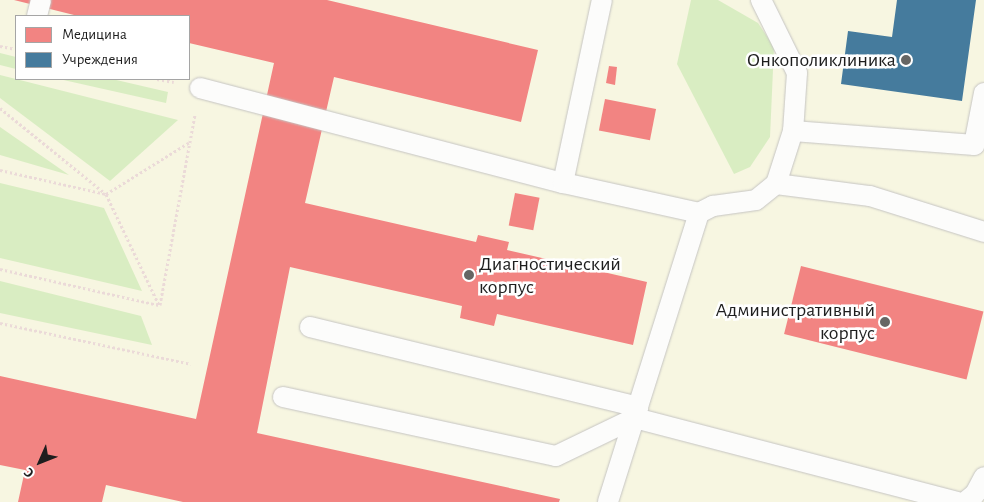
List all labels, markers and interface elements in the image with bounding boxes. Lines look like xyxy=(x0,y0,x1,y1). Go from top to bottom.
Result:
legend xyxy=(15,15,190,80)
text: Медицина xyxy=(62,27,127,42)
place label: Онкополиклиника xyxy=(747,48,896,72)
text: Учреждения xyxy=(62,52,138,67)
marker: Онкополиклиника xyxy=(900,54,912,66)
place label: Диагностический корпус xyxy=(479,252,621,299)
marker: Диагностический корпус xyxy=(463,269,475,281)
place label: Административный корпус xyxy=(716,299,875,346)
marker: Административный корпус xyxy=(879,316,891,328)
north arrow xyxy=(15,437,65,487)
text: С xyxy=(21,465,37,480)

